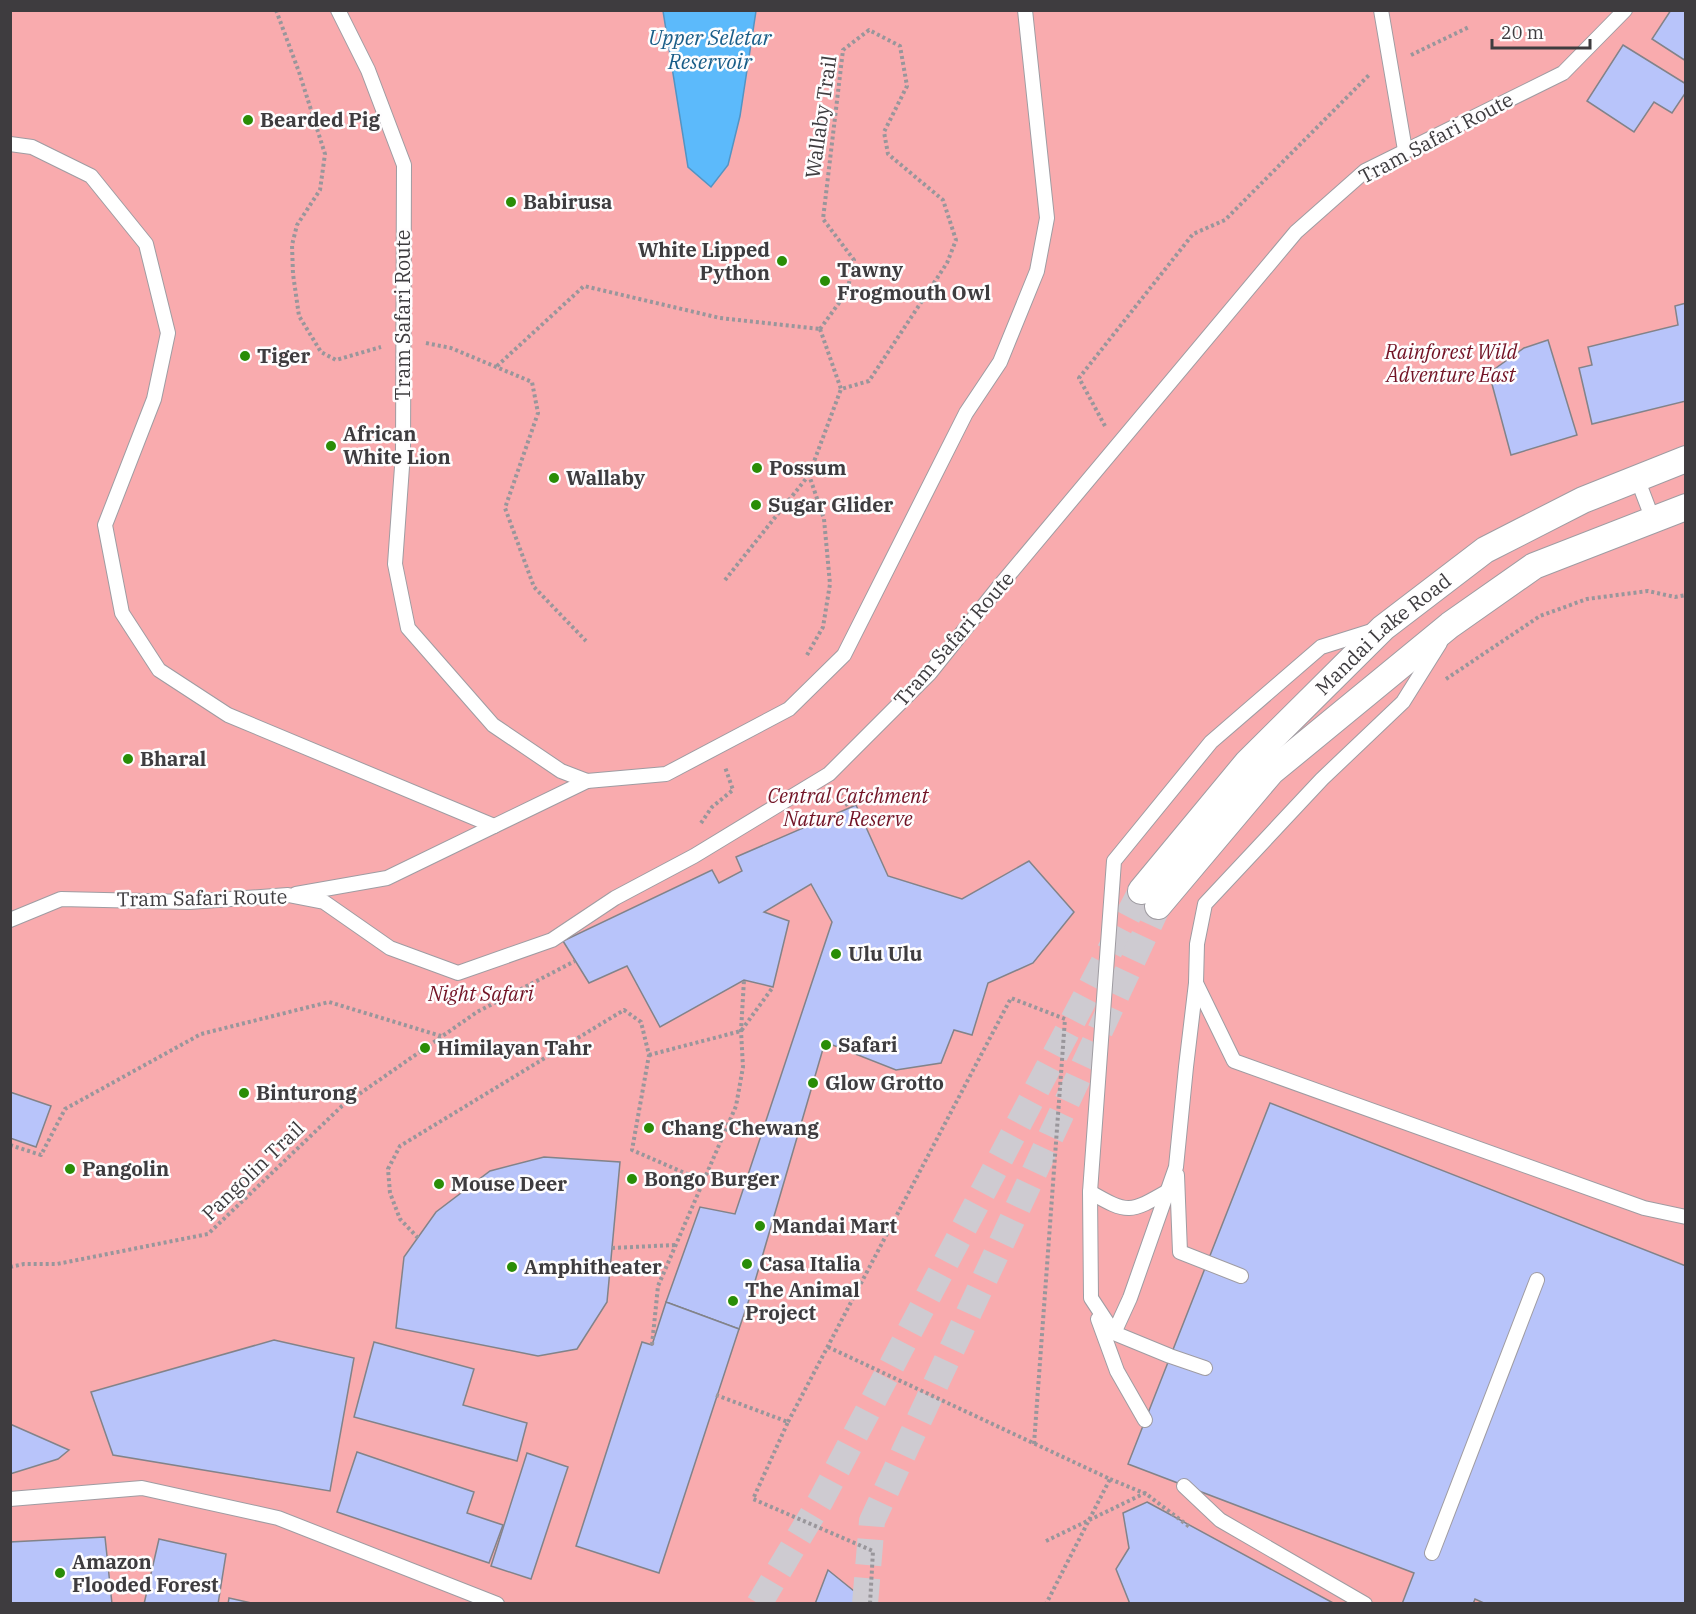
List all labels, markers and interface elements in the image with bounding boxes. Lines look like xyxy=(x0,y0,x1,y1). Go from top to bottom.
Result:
scale bar xyxy=(1492,12,1590,50)
text: 20 m xyxy=(1501,21,1544,44)
water label: Upper Seletar Reservoir xyxy=(648,23,773,75)
street label: Wallaby Trail xyxy=(799,54,842,180)
street label: Tram Safari Route xyxy=(1354,86,1518,190)
place label: Bearded Pig xyxy=(260,106,381,133)
marker: Bearded Pig xyxy=(241,113,255,127)
place label: Babirusa xyxy=(523,188,612,215)
marker: Babirusa xyxy=(504,195,518,209)
street label: Tram Safari Route xyxy=(389,230,416,400)
place label: White Lipped Python xyxy=(638,236,770,286)
marker: White Lipped Python xyxy=(775,254,789,268)
place label: Tawny Frogmouth Owl xyxy=(837,256,991,306)
marker: Tawny Frogmouth Owl xyxy=(818,274,832,288)
park label: Rainforest Wild Adventure East xyxy=(1384,338,1518,388)
place label: Tiger xyxy=(257,342,310,369)
marker: Tiger xyxy=(238,349,252,363)
place label: African White Lion xyxy=(343,420,451,470)
marker: African White Lion xyxy=(324,439,338,453)
place label: Possum xyxy=(769,454,846,481)
marker: Possum xyxy=(750,461,764,475)
place label: Wallaby xyxy=(566,464,646,491)
marker: Wallaby xyxy=(547,471,561,485)
place label: Sugar Glider xyxy=(768,491,894,518)
marker: Sugar Glider xyxy=(749,498,763,512)
street label: Tram Safari Route xyxy=(887,565,1020,712)
street label: Mandai Lake Road xyxy=(1309,567,1456,701)
place label: Bharal xyxy=(140,745,206,772)
marker: Bharal xyxy=(121,752,135,766)
park label: Central Catchment Nature Reserve xyxy=(767,782,929,832)
street label: Tram Safari Route xyxy=(116,883,288,912)
place label: Ulu Ulu xyxy=(848,940,922,967)
marker: Ulu Ulu xyxy=(829,947,843,961)
park label: Night Safari xyxy=(427,980,534,1007)
place label: Safari xyxy=(838,1031,898,1058)
place label: Himilayan Tahr xyxy=(437,1034,592,1061)
marker: Safari xyxy=(819,1038,833,1052)
marker: Himilayan Tahr xyxy=(418,1041,432,1055)
place label: Glow Grotto xyxy=(825,1069,944,1096)
marker: Glow Grotto xyxy=(806,1076,820,1090)
place label: Binturong xyxy=(256,1079,357,1106)
marker: Binturong xyxy=(237,1086,251,1100)
place label: Chang Chewang xyxy=(661,1114,819,1141)
street label: Pangolin Trail xyxy=(196,1115,310,1226)
marker: Chang Chewang xyxy=(642,1121,656,1135)
place label: Pangolin xyxy=(82,1155,169,1182)
marker: Pangolin xyxy=(63,1162,77,1176)
place label: Bongo Burger xyxy=(644,1165,780,1192)
place label: Mouse Deer xyxy=(451,1170,567,1197)
marker: Bongo Burger xyxy=(625,1172,639,1186)
marker: Mouse Deer xyxy=(432,1177,446,1191)
place label: Mandai Mart xyxy=(772,1212,897,1239)
marker: Mandai Mart xyxy=(753,1219,767,1233)
place label: Casa Italia xyxy=(759,1250,861,1277)
place label: Amphitheater xyxy=(524,1253,662,1280)
marker: Casa Italia xyxy=(740,1257,754,1271)
marker: Amphitheater xyxy=(505,1260,519,1274)
place label: The Animal Project xyxy=(745,1276,860,1326)
marker: The Animal Project xyxy=(726,1294,740,1308)
place label: Amazon Flooded Forest xyxy=(72,1548,219,1598)
marker: Amazon Flooded Forest xyxy=(53,1566,67,1580)

